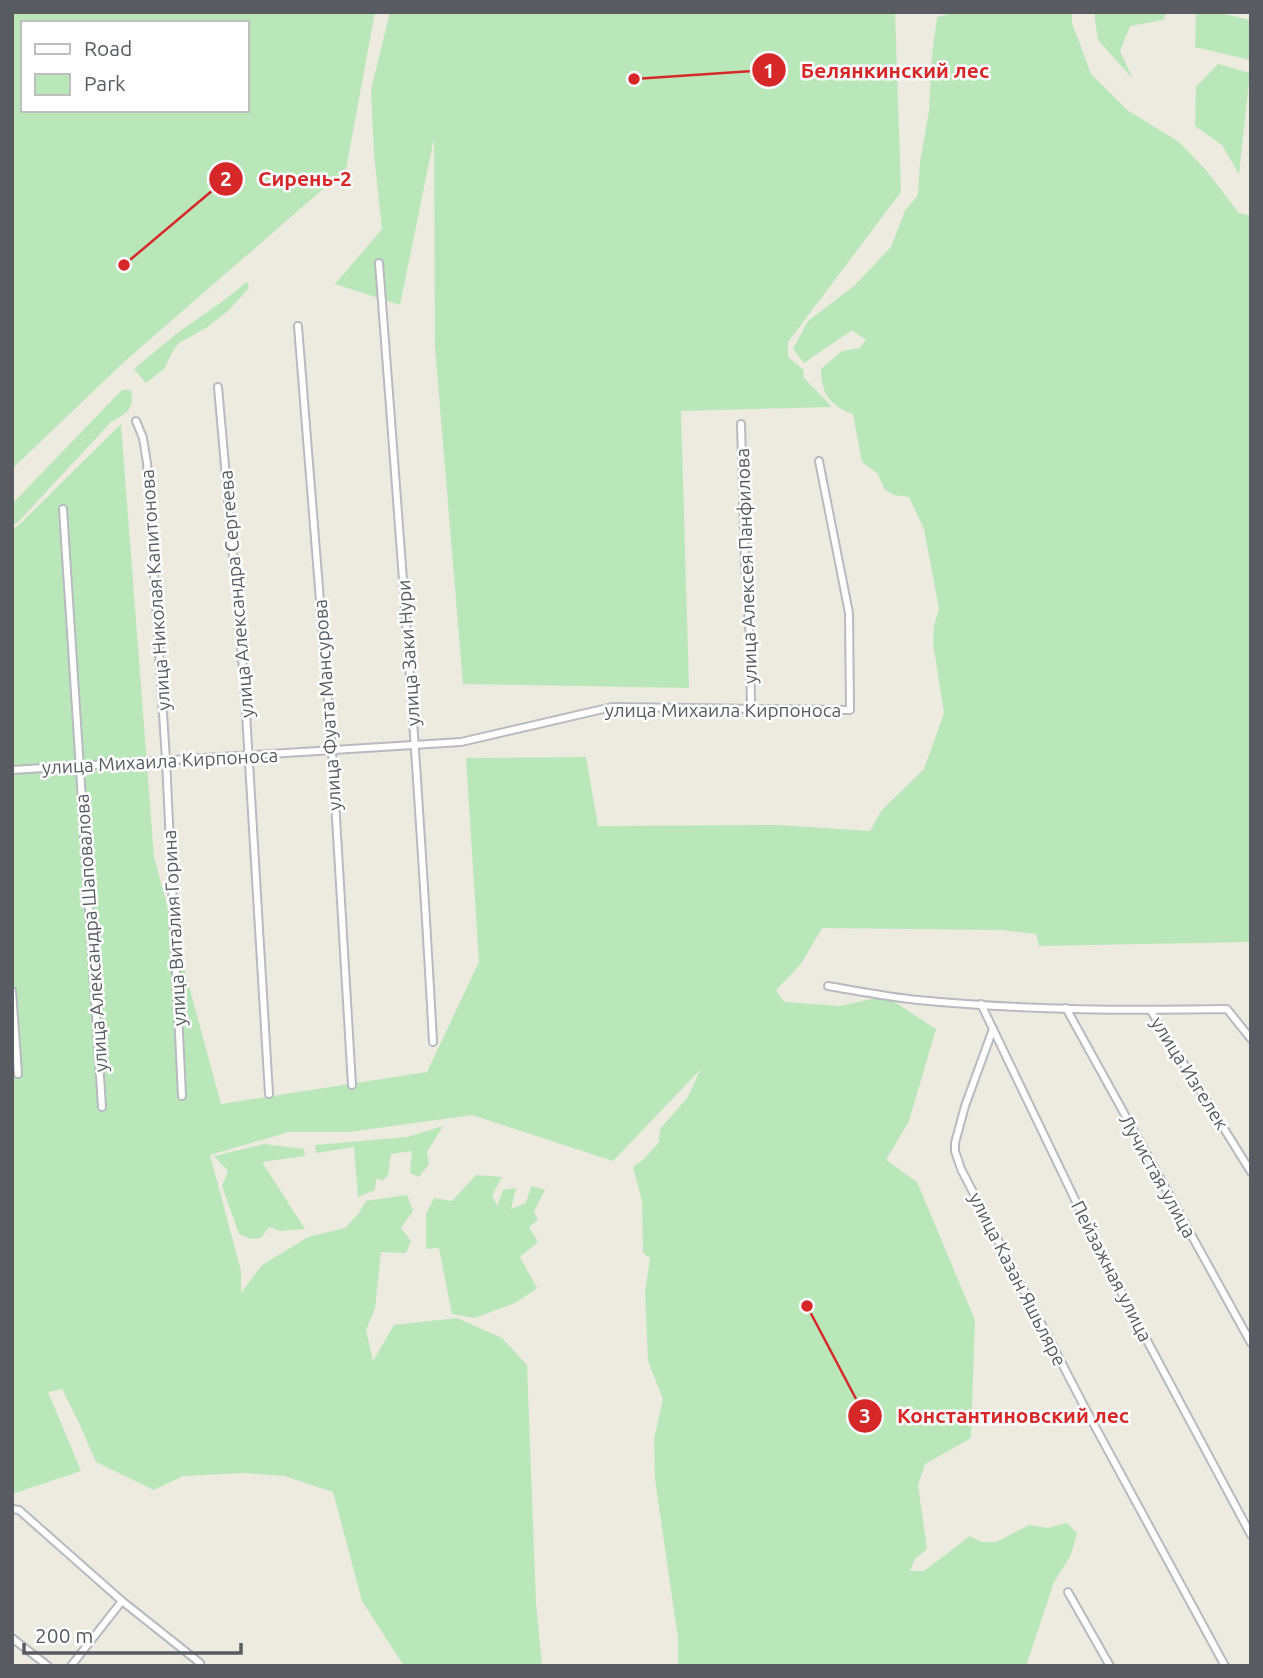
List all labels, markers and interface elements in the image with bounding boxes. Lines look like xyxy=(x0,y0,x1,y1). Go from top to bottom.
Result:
legend xyxy=(21,21,248,112)
text: Road xyxy=(84,36,132,60)
callout: Белянкинский лес xyxy=(752,49,1003,91)
text: 1 xyxy=(763,58,775,82)
text: Белянкинский лес xyxy=(801,58,989,82)
text: Park xyxy=(84,71,126,95)
callout: Сирень-2 xyxy=(209,158,366,200)
text: 2 xyxy=(220,166,232,190)
text: Сирень-2 xyxy=(258,166,352,190)
street label: улица Алексея Панфилова xyxy=(731,448,761,684)
street label: улица Николая Капитонова xyxy=(136,468,174,712)
street label: улица Александра Сергеева xyxy=(214,469,258,719)
street label: улица Заки Нури xyxy=(392,579,424,727)
street label: улица Фуата Мансурова xyxy=(309,598,345,812)
street label: улица Михаила Кирпоноса xyxy=(605,699,841,721)
street label: улица Михаила Кирпоноса xyxy=(41,744,279,778)
street label: улица Александра Шаповалова xyxy=(70,793,112,1073)
street label: улица Виталия Горина xyxy=(158,829,190,1027)
street label: улица Изгелек xyxy=(1147,1013,1234,1134)
street label: Лучистая улица xyxy=(1115,1111,1201,1241)
street label: улица Казан Яшьляре xyxy=(965,1188,1071,1370)
street label: Пейзажная улица xyxy=(1067,1197,1157,1345)
callout: Константиновский лес xyxy=(848,1395,1143,1437)
text: 3 xyxy=(859,1403,871,1427)
text: Константиновский лес xyxy=(897,1403,1129,1427)
scale bar xyxy=(24,1612,242,1656)
text: 200 m xyxy=(35,1623,93,1647)

